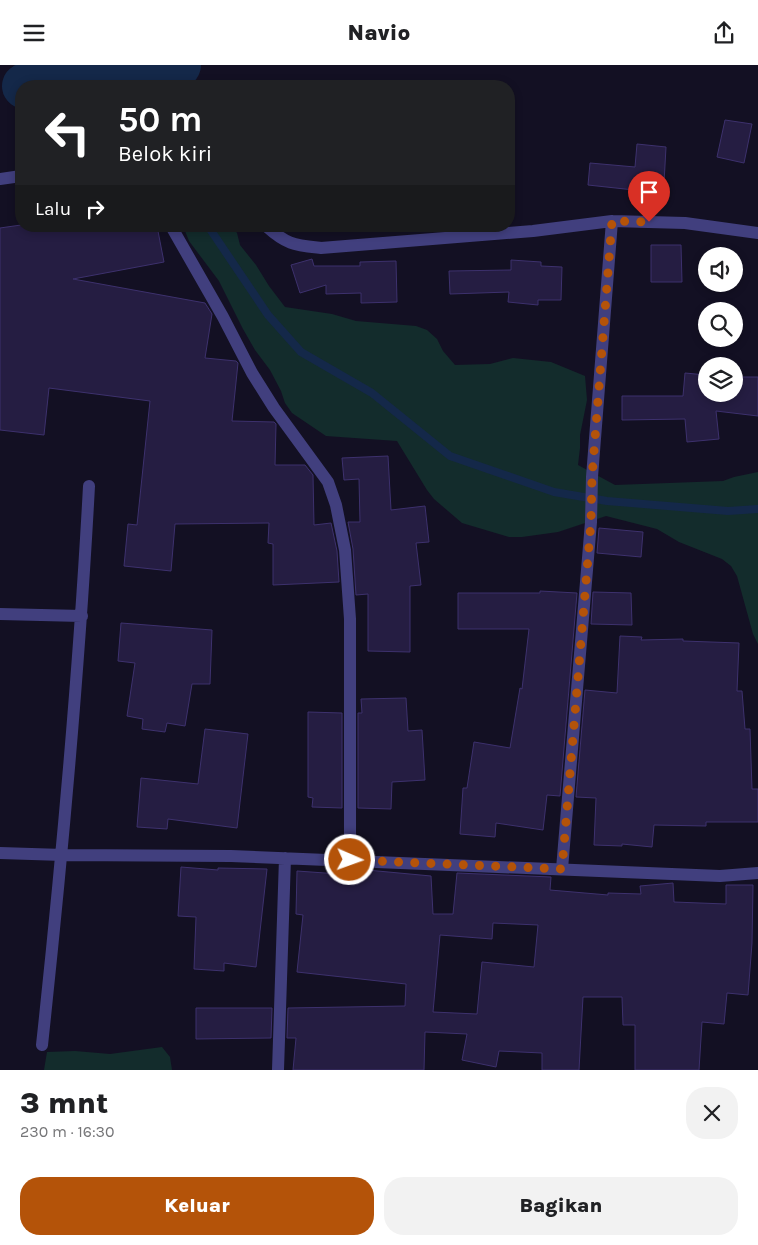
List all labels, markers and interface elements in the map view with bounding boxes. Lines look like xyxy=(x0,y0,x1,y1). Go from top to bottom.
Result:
icon: menu xyxy=(20,19,48,47)
icon: share xyxy=(710,19,738,47)
text: Navio xyxy=(348,20,410,46)
text: 50 m xyxy=(118,99,203,140)
icon: left xyxy=(35,100,100,165)
text: Belok kiri xyxy=(118,141,212,167)
pin xyxy=(628,171,670,222)
icon: arrive xyxy=(635,178,663,206)
icon: right xyxy=(81,195,109,223)
text: Lalu xyxy=(35,198,71,220)
map controls xyxy=(698,247,743,402)
button: sound xyxy=(698,247,743,292)
button: search xyxy=(698,302,743,347)
button: layers xyxy=(698,357,743,402)
position arrow xyxy=(323,833,375,885)
text: 3 mnt xyxy=(20,1085,108,1121)
button: close xyxy=(686,1087,738,1139)
text: 230 m · 16:30 xyxy=(20,1122,115,1141)
button: Keluar xyxy=(20,1177,374,1235)
button: Bagikan xyxy=(384,1177,738,1235)

